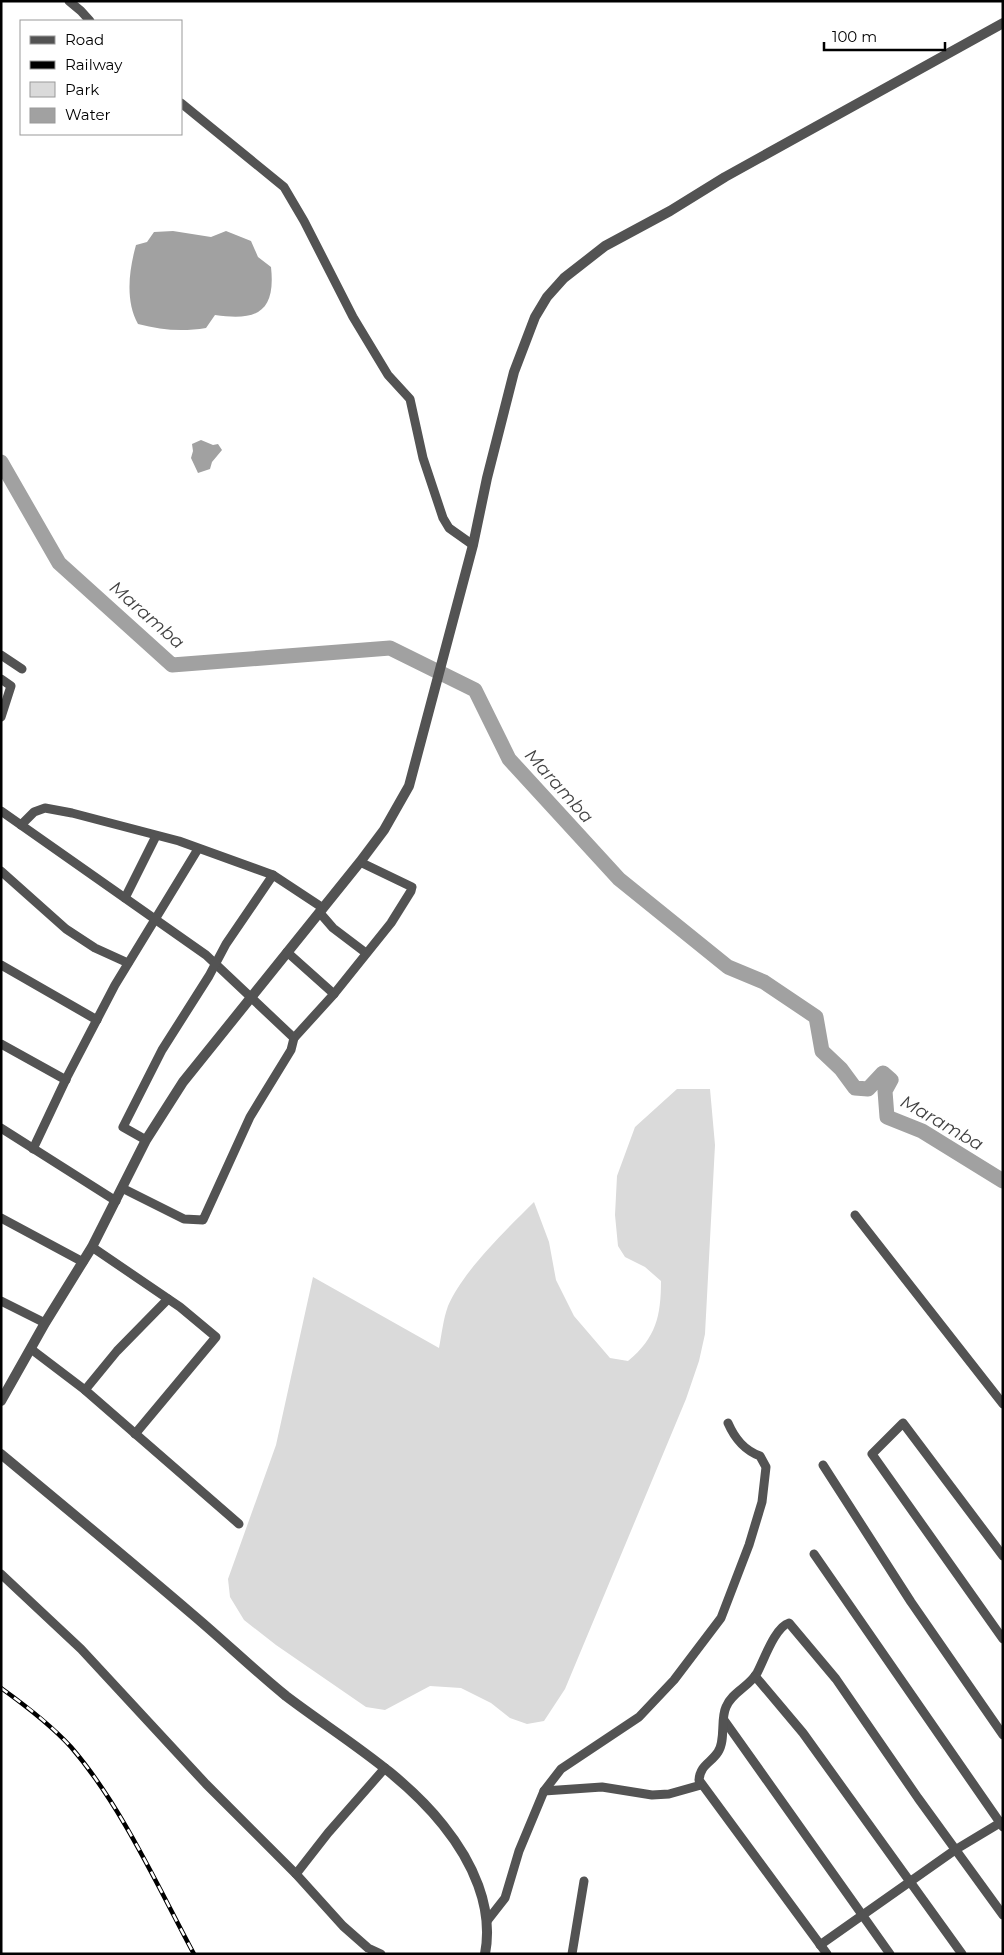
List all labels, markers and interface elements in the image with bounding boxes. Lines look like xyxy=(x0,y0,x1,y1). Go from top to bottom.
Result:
legend xyxy=(20,20,182,135)
scale bar xyxy=(824,20,945,52)
text: 100 m xyxy=(832,27,877,46)
text: Road xyxy=(65,30,104,49)
text: Railway xyxy=(65,55,123,74)
text: Park xyxy=(65,80,99,99)
text: Water xyxy=(65,105,111,124)
water label: Maramba xyxy=(105,576,189,654)
water label: Maramba xyxy=(520,744,598,828)
water label: Maramba xyxy=(897,1090,987,1156)

